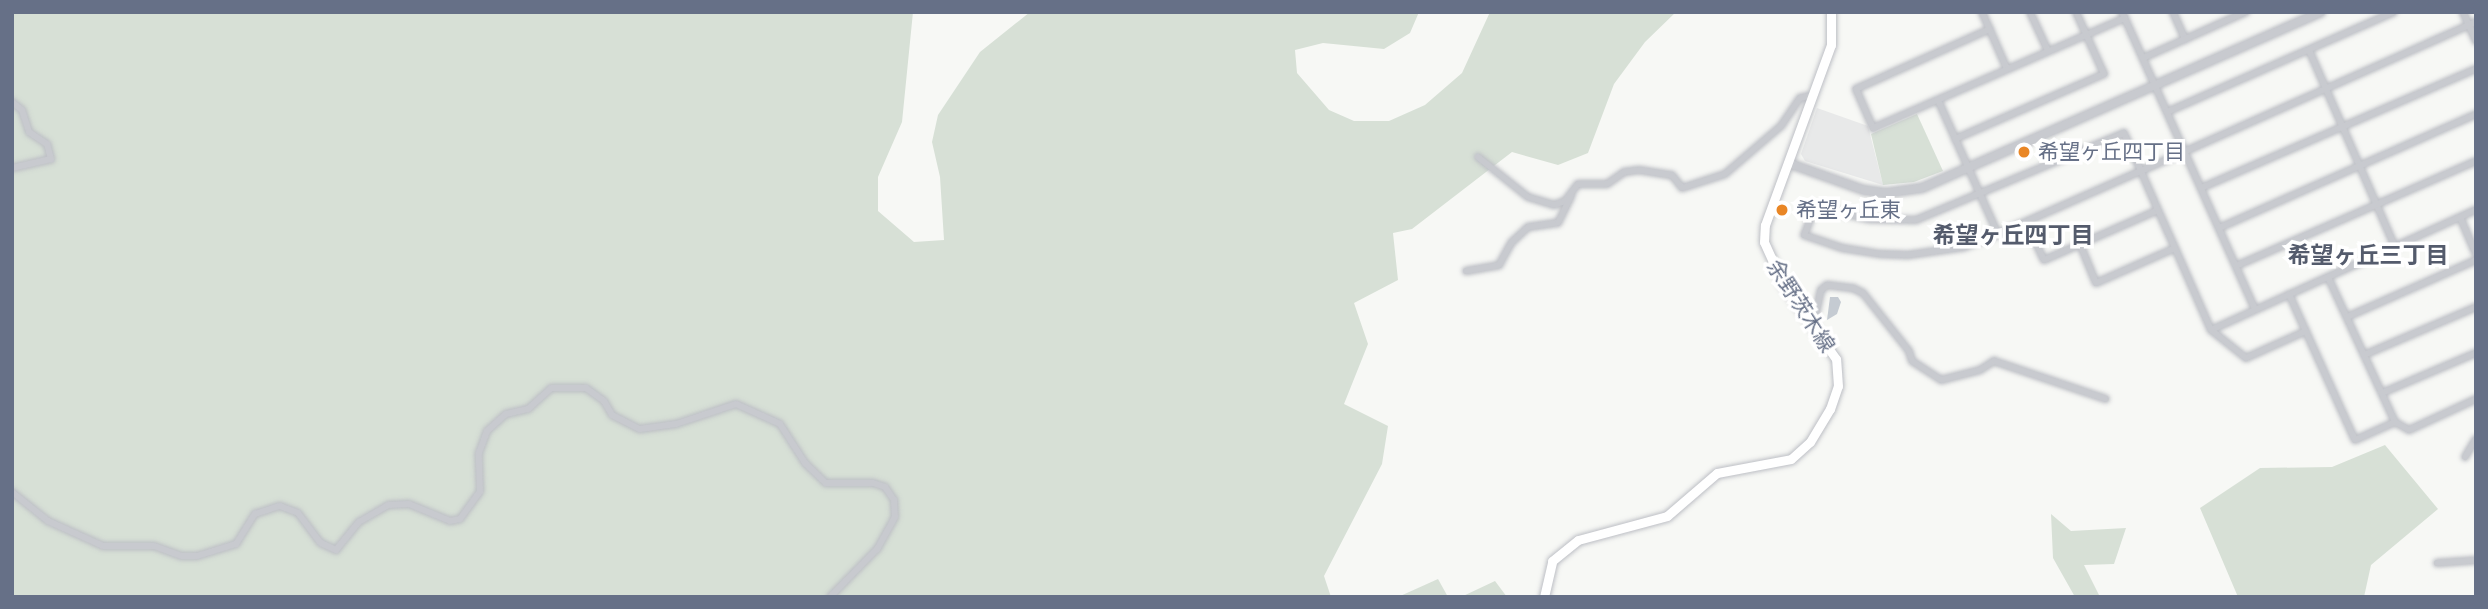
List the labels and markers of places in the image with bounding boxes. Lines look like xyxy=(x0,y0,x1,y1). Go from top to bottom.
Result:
place label: 希望ヶ丘四丁目 xyxy=(2038,139,2185,165)
marker: 希望ヶ丘四丁目 xyxy=(2016,144,2032,160)
place label: 希望ヶ丘東 xyxy=(1796,197,1901,223)
marker: 希望ヶ丘東 xyxy=(1774,202,1790,218)

